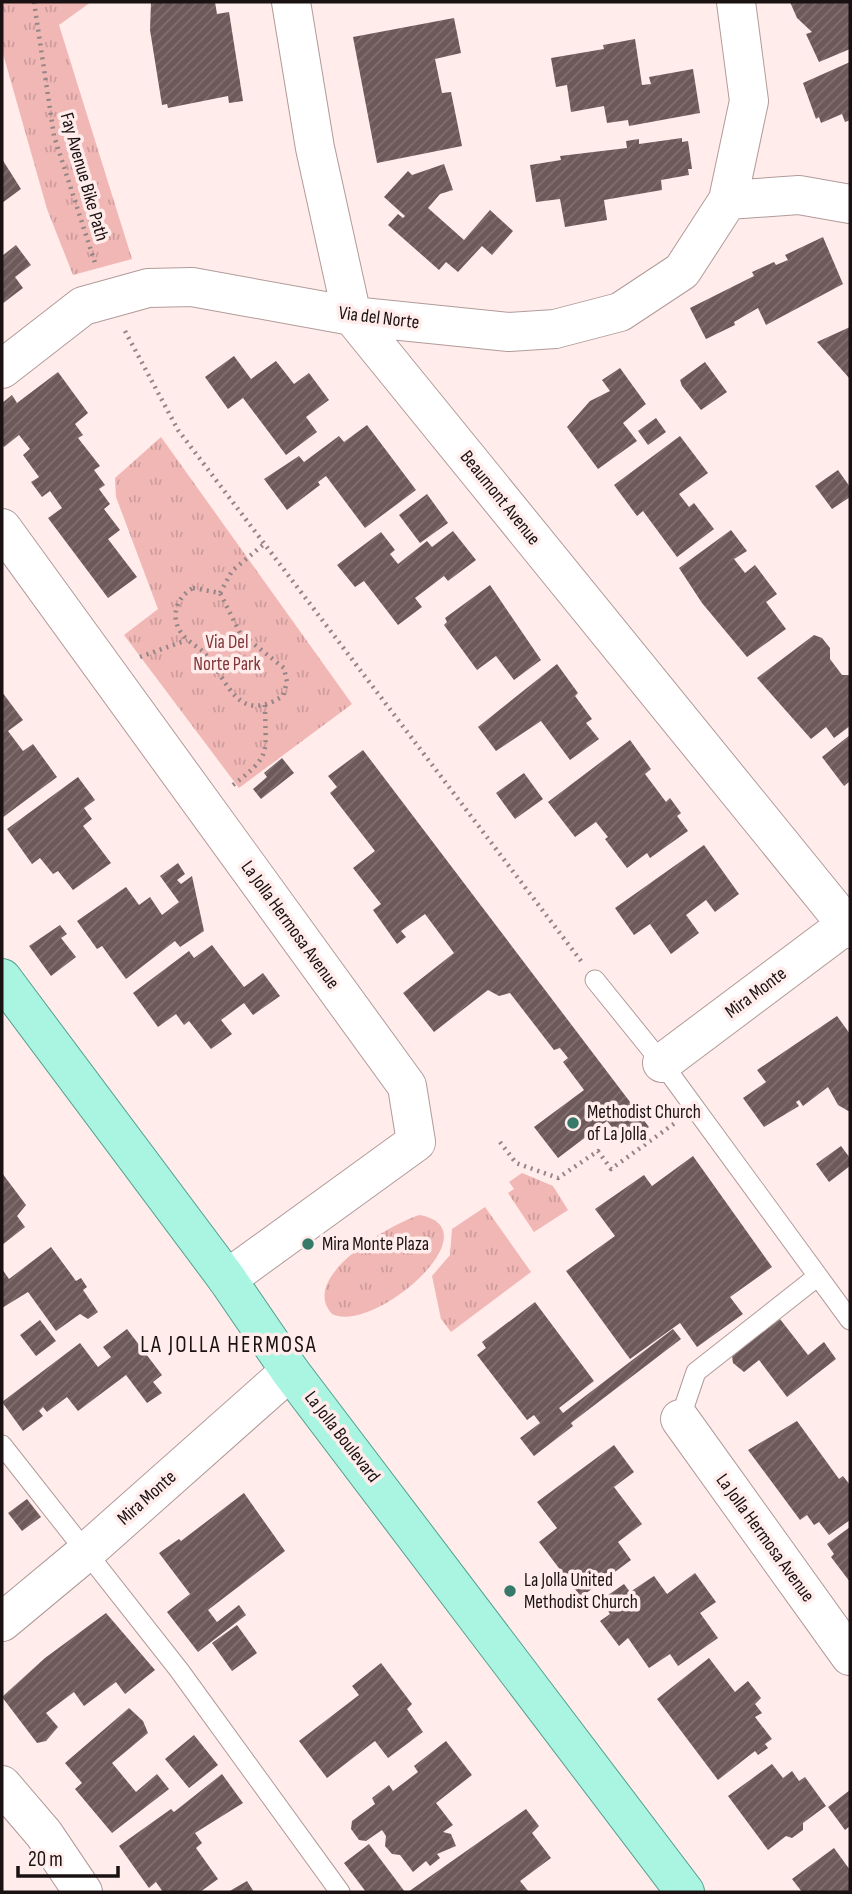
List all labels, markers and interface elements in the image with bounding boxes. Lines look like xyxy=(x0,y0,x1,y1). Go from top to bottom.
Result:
street label: Fay Avenue Bike Path xyxy=(55,110,113,244)
street label: Via del Norte xyxy=(337,302,421,334)
street label: Beaumont Avenue xyxy=(455,446,545,550)
park label: Via Del Norte Park xyxy=(193,631,261,676)
street label: La Jolla Hermosa Avenue xyxy=(236,856,344,994)
street label: Mira Monte xyxy=(721,962,791,1024)
place label: Methodist Church of La Jolla xyxy=(587,1101,701,1146)
marker: Methodist Church of La Jolla xyxy=(565,1115,581,1131)
place label: Mira Monte Plaza xyxy=(322,1233,429,1256)
marker: Mira Monte Plaza xyxy=(300,1236,316,1252)
district label: LA JOLLA HERMOSA xyxy=(140,1331,318,1359)
street label: La Jolla Boulevard xyxy=(299,1387,385,1487)
street label: Mira Monte xyxy=(113,1466,181,1530)
street label: La Jolla Hermosa Avenue xyxy=(711,1469,819,1607)
place label: La Jolla United Methodist Church xyxy=(524,1569,638,1614)
marker: La Jolla United Methodist Church xyxy=(502,1583,518,1599)
scale bar xyxy=(18,1834,117,1878)
text: 20 m xyxy=(28,1847,63,1872)

